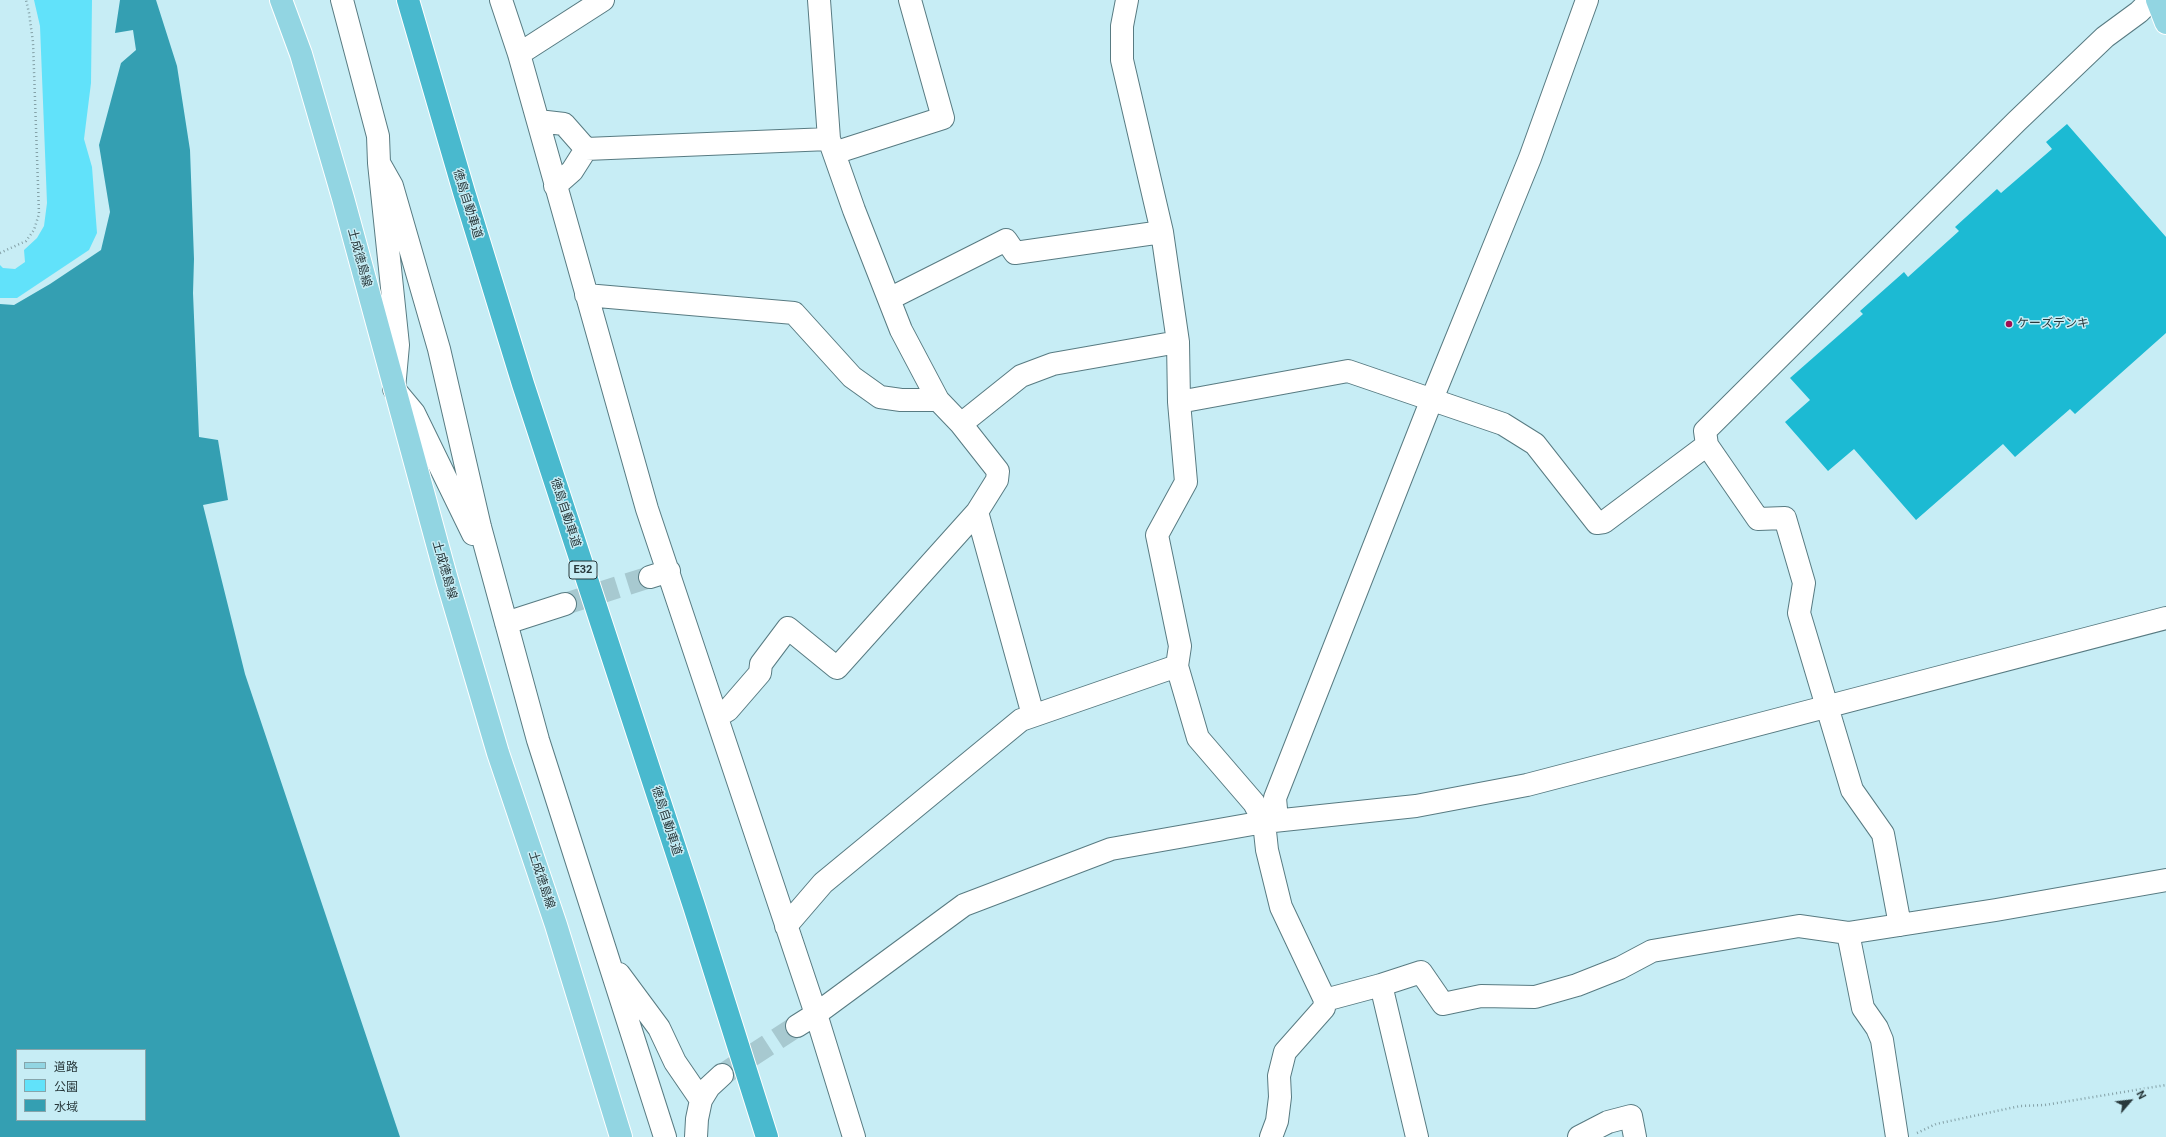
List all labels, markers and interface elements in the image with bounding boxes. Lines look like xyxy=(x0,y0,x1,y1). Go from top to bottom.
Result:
street label: 徳島自動車道 xyxy=(450,167,484,241)
street label: 土成徳島線 xyxy=(344,227,374,289)
place label: ケーズデンキ xyxy=(2017,317,2089,331)
marker: ケーズデンキ xyxy=(2004,319,2014,329)
street label: 徳島自動車道 xyxy=(547,477,583,549)
street label: 土成徳島線 xyxy=(429,539,459,601)
road number: E32 xyxy=(569,561,597,579)
street label: 徳島自動車道 xyxy=(648,785,684,857)
street label: 土成徳島線 xyxy=(525,849,557,911)
legend xyxy=(16,1049,146,1121)
text: 道路 xyxy=(54,1060,78,1074)
text: 公園 xyxy=(54,1080,78,1094)
north arrow xyxy=(2110,1081,2150,1121)
text: N xyxy=(2133,1089,2149,1102)
text: 水域 xyxy=(54,1100,78,1114)

